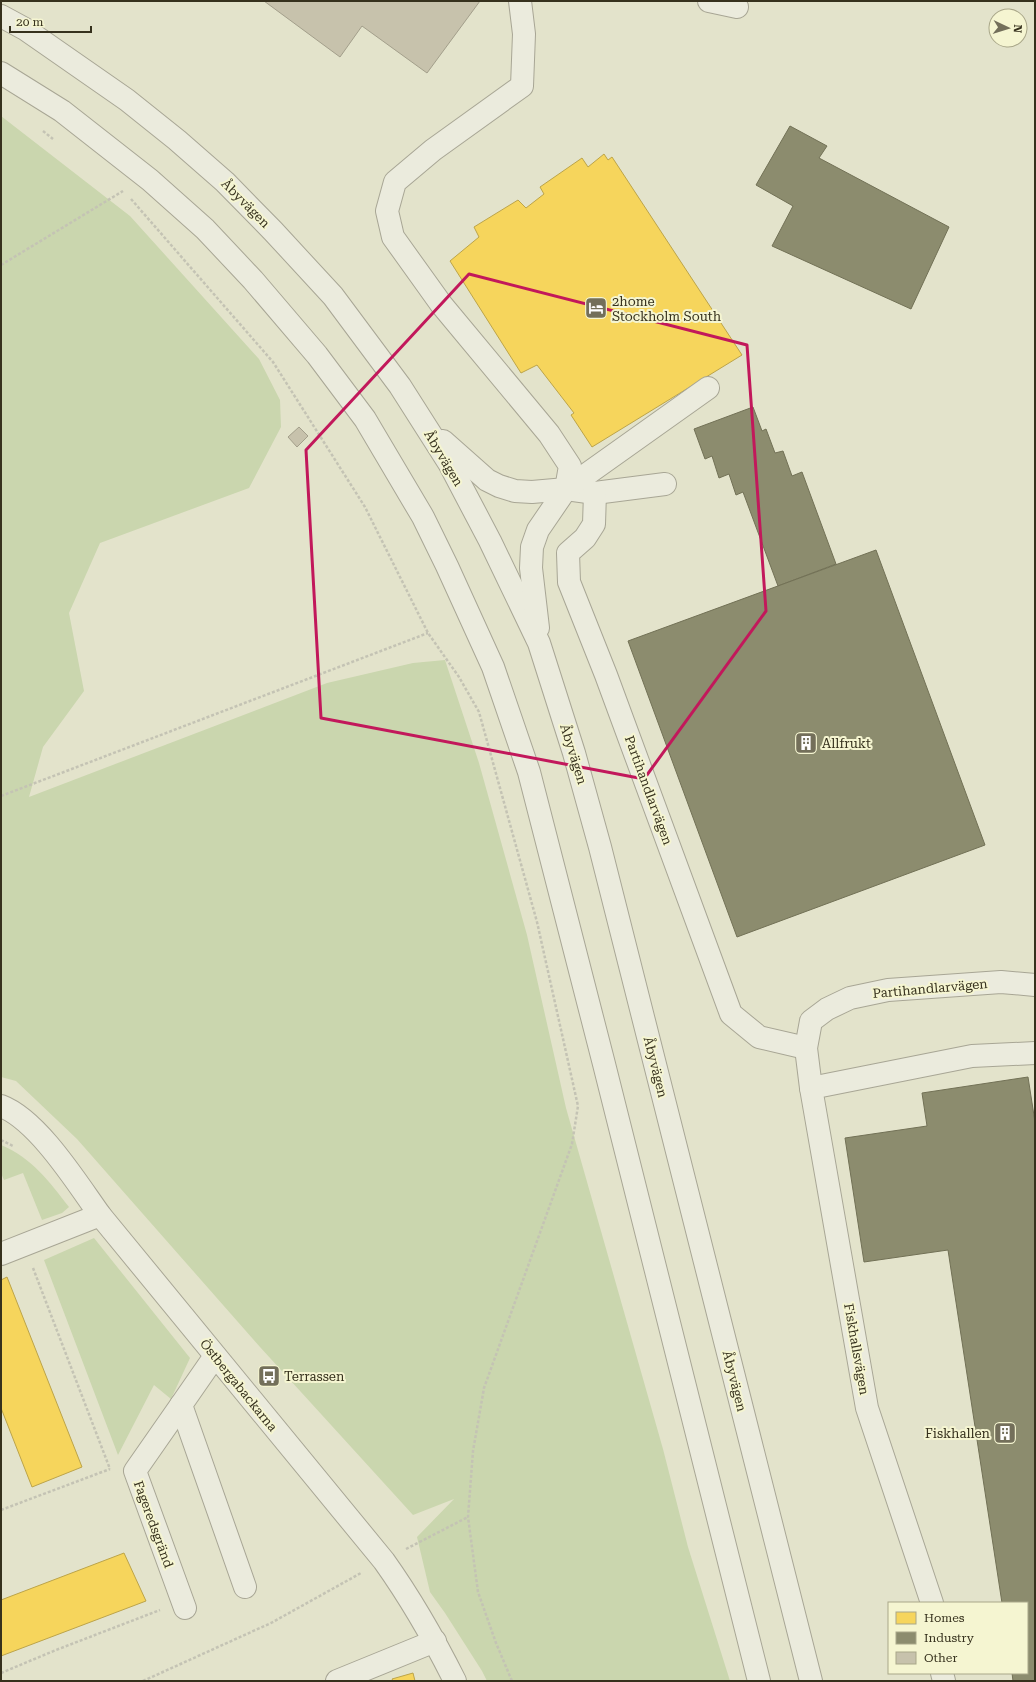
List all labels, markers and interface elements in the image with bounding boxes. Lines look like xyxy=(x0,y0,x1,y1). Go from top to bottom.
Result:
scale bar xyxy=(10,8,91,34)
north arrow xyxy=(988,8,1028,48)
text: 20 m xyxy=(16,15,43,29)
text: N xyxy=(1011,24,1024,34)
street label: Åbyvägen xyxy=(218,175,274,231)
place label: 2home Stockholm South xyxy=(612,294,722,324)
hotel icon: 2home Stockholm South xyxy=(583,295,609,321)
street label: Åbyvägen xyxy=(421,427,467,489)
street label: Åbyvägen xyxy=(557,722,591,787)
building icon: Allfrukt xyxy=(793,730,819,756)
street label: Partihandlarvägen xyxy=(622,733,676,847)
place label: Allfrukt xyxy=(822,736,871,751)
street label: Partihandlarvägen xyxy=(872,976,989,1001)
street label: Åbyvägen xyxy=(641,1035,671,1100)
street label: Fiskhallsvägen xyxy=(841,1302,872,1397)
street label: Östbergabackarna xyxy=(197,1336,281,1434)
street label: Åbyvägen xyxy=(720,1349,750,1414)
bus stop icon: Terrassen xyxy=(256,1363,282,1389)
place label: Terrassen xyxy=(284,1369,345,1384)
building icon: Fiskhallen xyxy=(992,1420,1018,1446)
place label: Fiskhallen xyxy=(925,1426,991,1441)
street label: Fageredsgränd xyxy=(131,1479,176,1570)
legend xyxy=(888,1602,1028,1674)
text: Homes xyxy=(924,1611,965,1625)
text: Industry xyxy=(924,1631,975,1645)
text: Other xyxy=(924,1651,957,1665)

